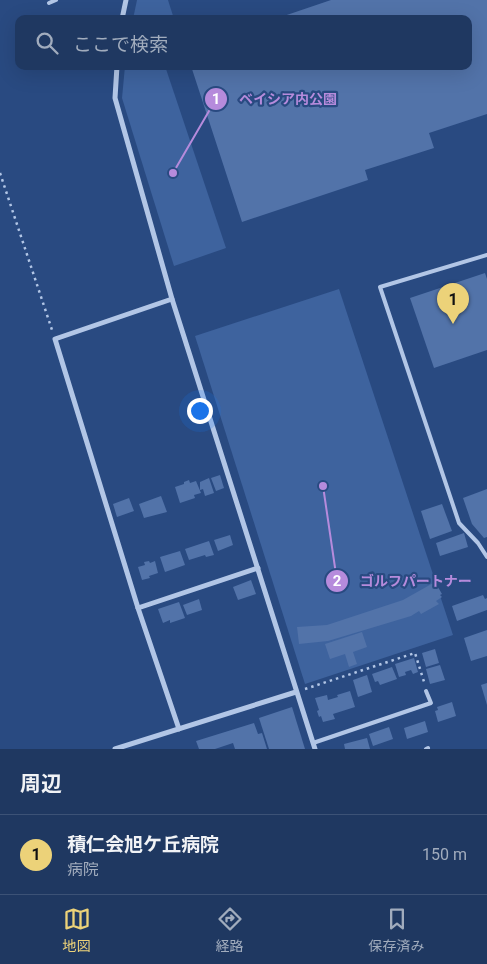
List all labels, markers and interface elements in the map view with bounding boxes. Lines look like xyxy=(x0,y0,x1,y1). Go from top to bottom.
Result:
search box xyxy=(15,15,472,70)
icon: search xyxy=(33,29,61,57)
text: ここで検索 xyxy=(73,33,168,56)
callout: ベイシア内公園 xyxy=(204,84,347,113)
text: 1 xyxy=(212,90,220,108)
text: ベイシア内公園 xyxy=(239,91,337,107)
pin: 1 xyxy=(437,283,469,324)
your location xyxy=(187,398,213,424)
callout: ゴルフパートナー xyxy=(325,566,482,595)
text: 2 xyxy=(333,572,342,590)
text: ゴルフパートナー xyxy=(360,573,472,589)
text: 周辺 xyxy=(20,772,62,796)
text: 積仁会旭ケ丘病院 xyxy=(67,833,219,856)
text: 1 xyxy=(31,845,41,864)
text: 150 m xyxy=(422,845,467,864)
text: 病院 xyxy=(67,860,99,879)
tab: 地図 xyxy=(63,905,91,955)
tab: 経路 xyxy=(216,905,244,955)
tab: 保存済み xyxy=(369,905,425,955)

